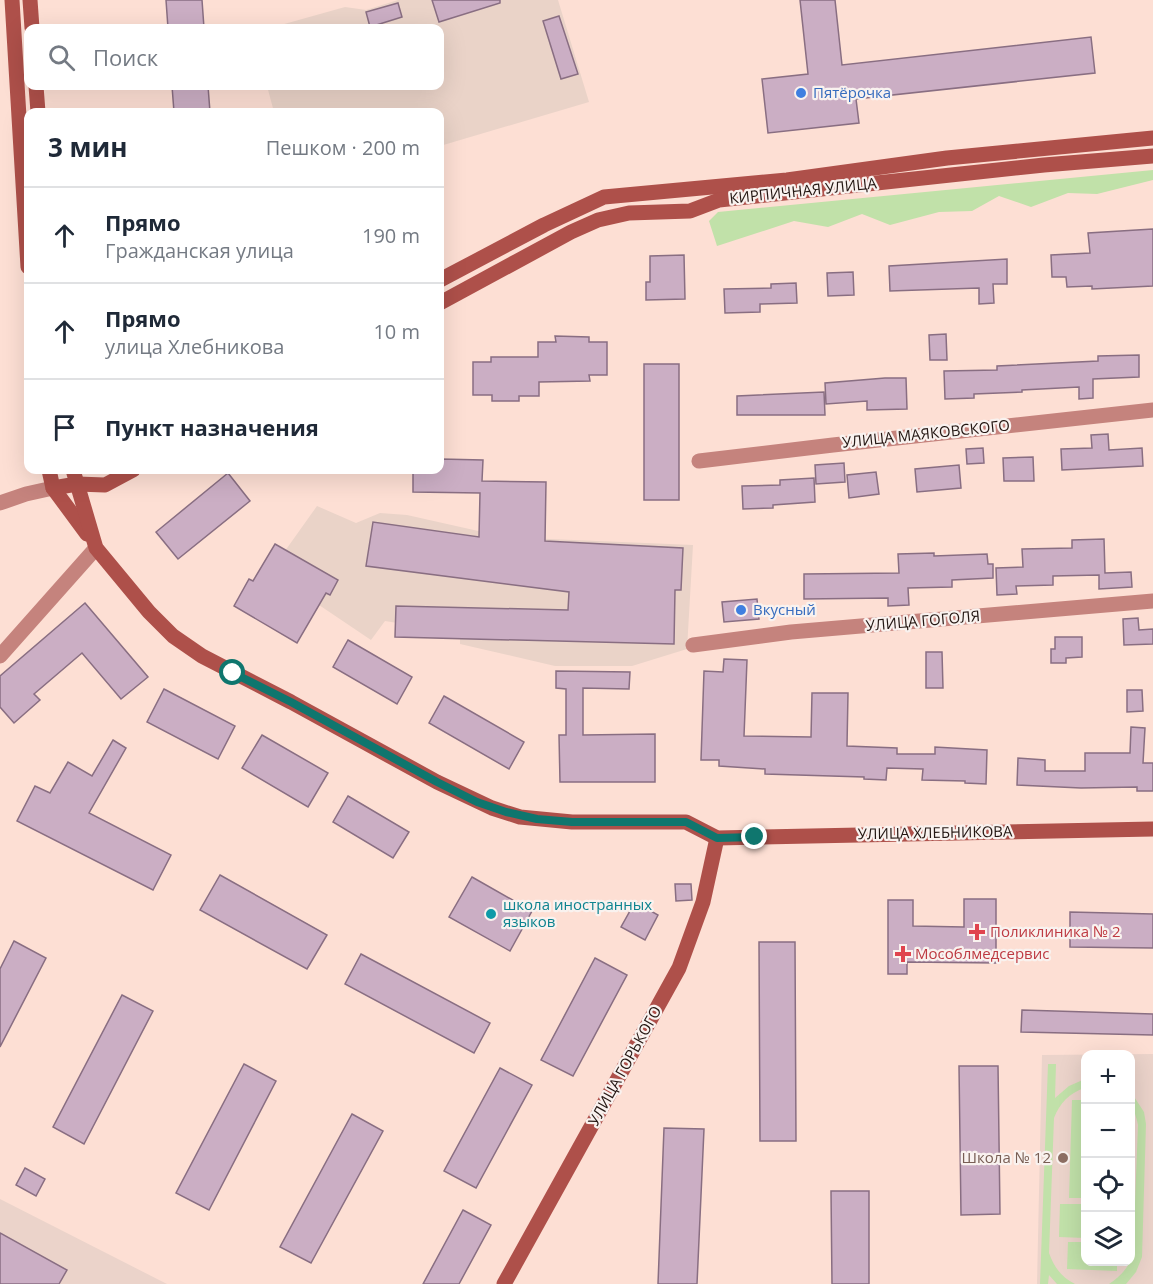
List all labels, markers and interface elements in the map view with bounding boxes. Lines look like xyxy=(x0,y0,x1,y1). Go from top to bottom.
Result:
search box xyxy=(24,24,444,90)
icon: search xyxy=(45,41,78,74)
text: Поиск xyxy=(93,42,158,72)
place label: Пятёрочка xyxy=(813,82,891,102)
marker: Пятёрочка xyxy=(794,86,808,100)
text: 3 мин xyxy=(48,129,128,165)
text: Пешком · 200 m xyxy=(266,134,420,161)
street label: КИРПИЧНАЯ УЛИЦА xyxy=(728,172,878,208)
text: Прямо xyxy=(105,207,181,237)
icon: ahead xyxy=(48,219,81,252)
text: 190 m xyxy=(362,222,420,249)
text: Гражданская улица xyxy=(105,237,294,264)
text: Прямо xyxy=(105,303,181,333)
icon: ahead xyxy=(48,315,81,348)
text: 10 m xyxy=(373,318,420,345)
text: улица Хлебникова xyxy=(105,333,284,360)
icon: arrive xyxy=(48,411,81,444)
text: Пункт назначения xyxy=(105,412,319,442)
street label: УЛИЦА МАЯКОВСКОГО xyxy=(841,414,1011,452)
place label: Вкусный xyxy=(753,599,816,619)
marker: Вкусный xyxy=(734,603,748,617)
street label: УЛИЦА ГОГОЛЯ xyxy=(865,605,981,635)
route start xyxy=(219,659,245,685)
street label: УЛИЦА ХЛЕБНИКОВА xyxy=(857,821,1013,843)
route end xyxy=(741,823,767,849)
place label: школа иностранных языков xyxy=(503,894,652,931)
marker: школа иностранных языков xyxy=(484,907,498,921)
place label: Поликлиника № 2 xyxy=(990,921,1121,941)
marker: Поликлиника № 2 xyxy=(968,923,986,941)
place label: Мособлмедсервис xyxy=(915,943,1049,963)
marker: Мособлмедсервис xyxy=(896,947,910,961)
street label: УЛИЦА ГОРЬКОГО xyxy=(583,1002,665,1129)
map controls xyxy=(1081,1050,1135,1266)
button: + xyxy=(1081,1050,1135,1104)
button: − xyxy=(1081,1104,1135,1158)
place label: Школа № 12 xyxy=(962,1147,1051,1167)
marker: Школа № 12 xyxy=(1056,1151,1070,1165)
button: locate xyxy=(1081,1158,1135,1212)
button: layers xyxy=(1081,1212,1135,1266)

